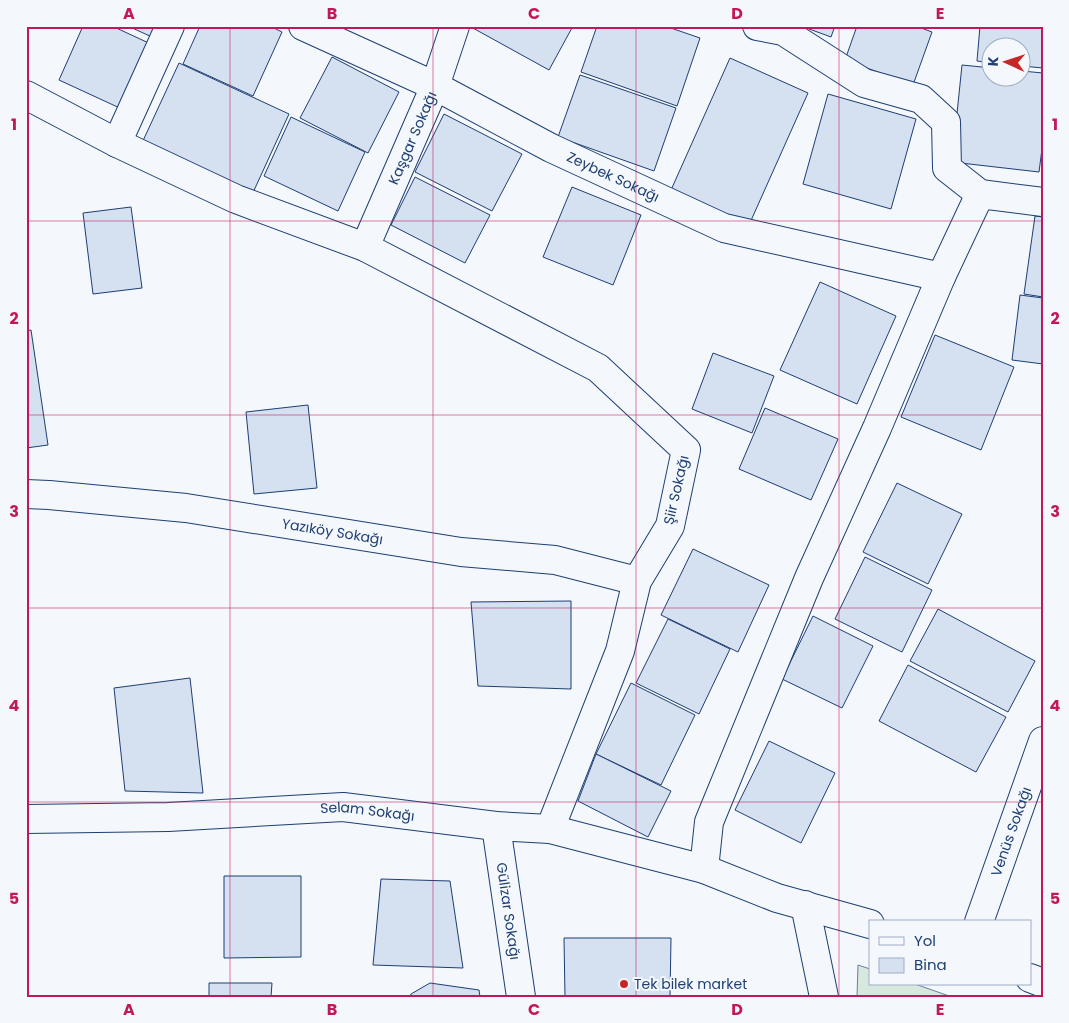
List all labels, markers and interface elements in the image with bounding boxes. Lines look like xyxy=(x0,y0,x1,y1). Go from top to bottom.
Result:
text: A xyxy=(123,2,135,25)
text: B xyxy=(327,2,337,25)
text: C xyxy=(528,2,540,25)
text: D xyxy=(731,2,743,25)
text: E xyxy=(936,2,944,25)
north arrow xyxy=(982,38,1032,88)
text: K xyxy=(983,56,1003,67)
street label: Kaşgar Sokağı xyxy=(383,88,442,188)
text: 1 xyxy=(11,113,17,136)
text: 1 xyxy=(1052,113,1058,136)
street label: Zeybek Sokağı xyxy=(564,147,663,207)
text: 2 xyxy=(9,307,19,330)
text: 2 xyxy=(1050,307,1060,330)
street label: Şiir Sokağı xyxy=(658,453,694,527)
text: 3 xyxy=(9,500,19,523)
text: 3 xyxy=(1050,500,1060,523)
street label: Yazıköy Sokağı xyxy=(281,513,384,549)
text: 4 xyxy=(9,694,20,717)
text: 4 xyxy=(1050,694,1061,717)
street label: Venüs Sokağı xyxy=(986,784,1036,879)
street label: Selam Sokağı xyxy=(320,797,416,826)
street label: Gülizar Sokağı xyxy=(491,861,525,961)
text: 5 xyxy=(9,887,19,910)
text: 5 xyxy=(1050,887,1060,910)
legend xyxy=(869,920,1032,986)
text: Yol xyxy=(914,930,936,951)
text: Bina xyxy=(914,954,947,975)
place label: Tek bilek market xyxy=(634,974,747,994)
marker: Tek bilek market xyxy=(618,978,630,990)
text: A xyxy=(123,998,135,1021)
text: B xyxy=(327,998,337,1021)
text: C xyxy=(528,998,540,1021)
text: D xyxy=(731,998,743,1021)
text: E xyxy=(936,998,944,1021)

